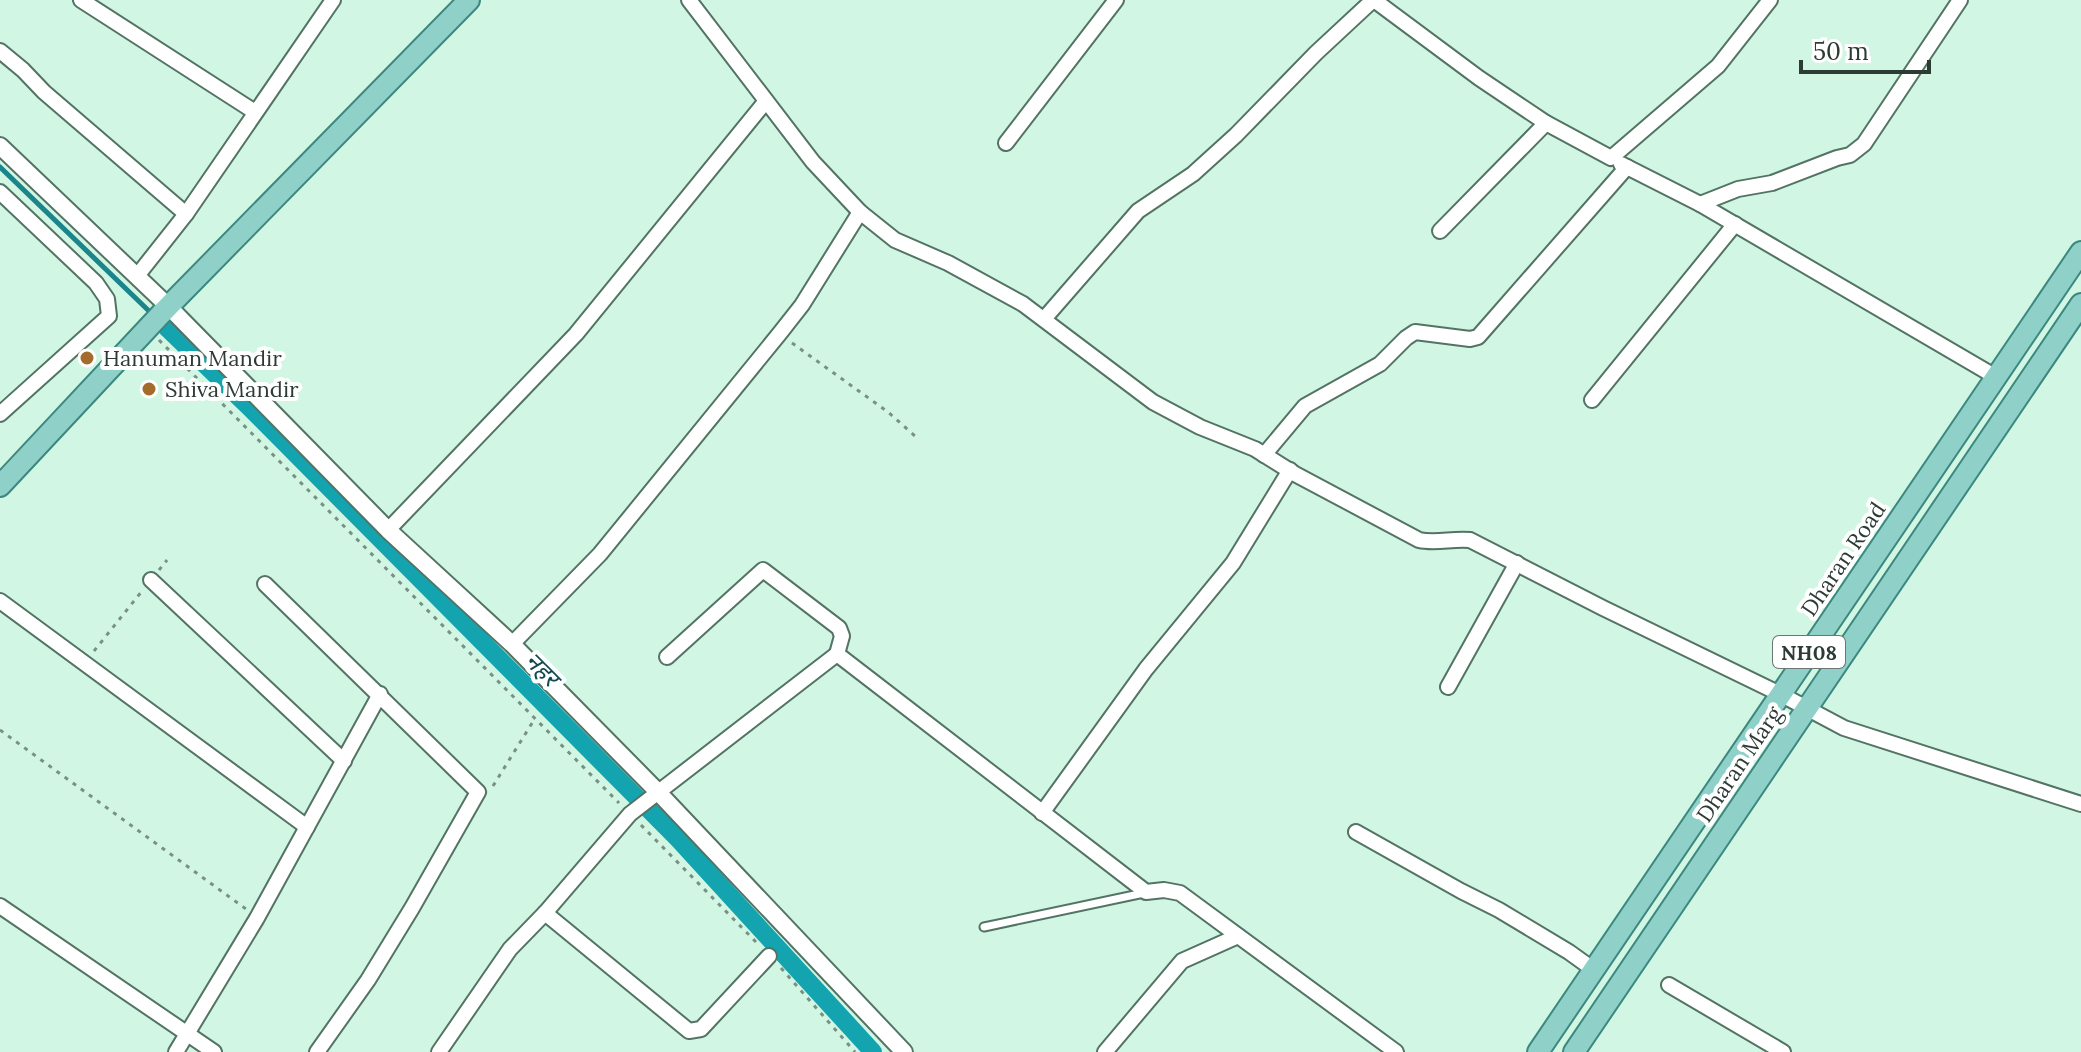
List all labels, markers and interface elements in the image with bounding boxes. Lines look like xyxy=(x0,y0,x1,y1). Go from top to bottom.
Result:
scale bar xyxy=(1801,24,1929,74)
text: 50 m xyxy=(1813,36,1869,67)
place label: Hanuman Mandir xyxy=(103,344,282,372)
marker: Hanuman Mandir xyxy=(78,349,96,367)
place label: Shiva Mandir xyxy=(165,375,299,403)
marker: Shiva Mandir xyxy=(140,380,158,398)
street label: Dharan Road xyxy=(1795,497,1891,621)
road number: NH08 xyxy=(1773,636,1845,668)
water label: नहर xyxy=(518,645,569,696)
street label: Dharan Marg xyxy=(1690,700,1788,827)

